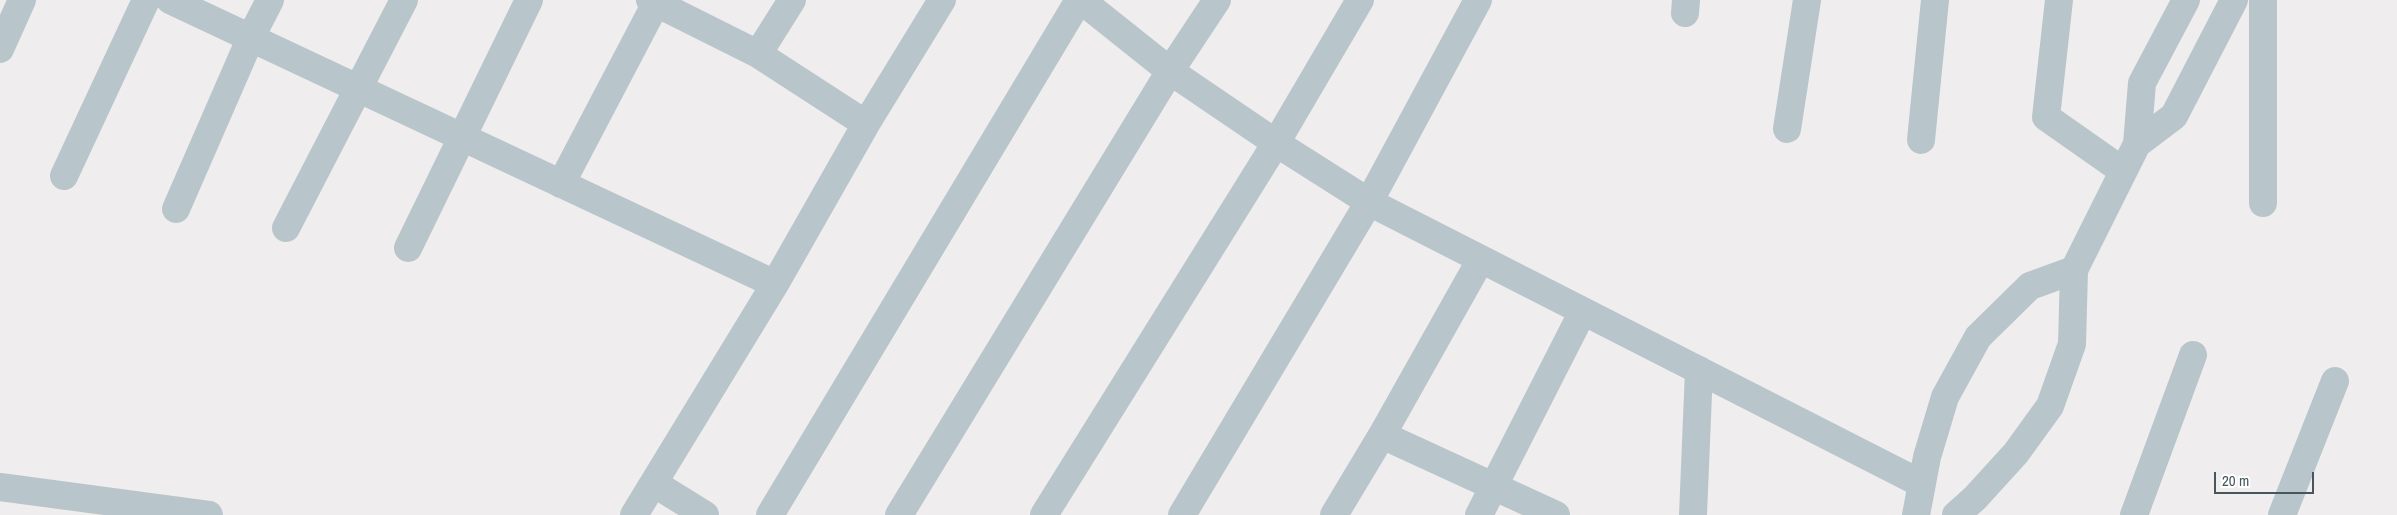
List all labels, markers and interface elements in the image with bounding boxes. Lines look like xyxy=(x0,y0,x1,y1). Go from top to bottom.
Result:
scale bar xyxy=(2217,462,2317,494)
text: 20 m xyxy=(2222,470,2249,491)

